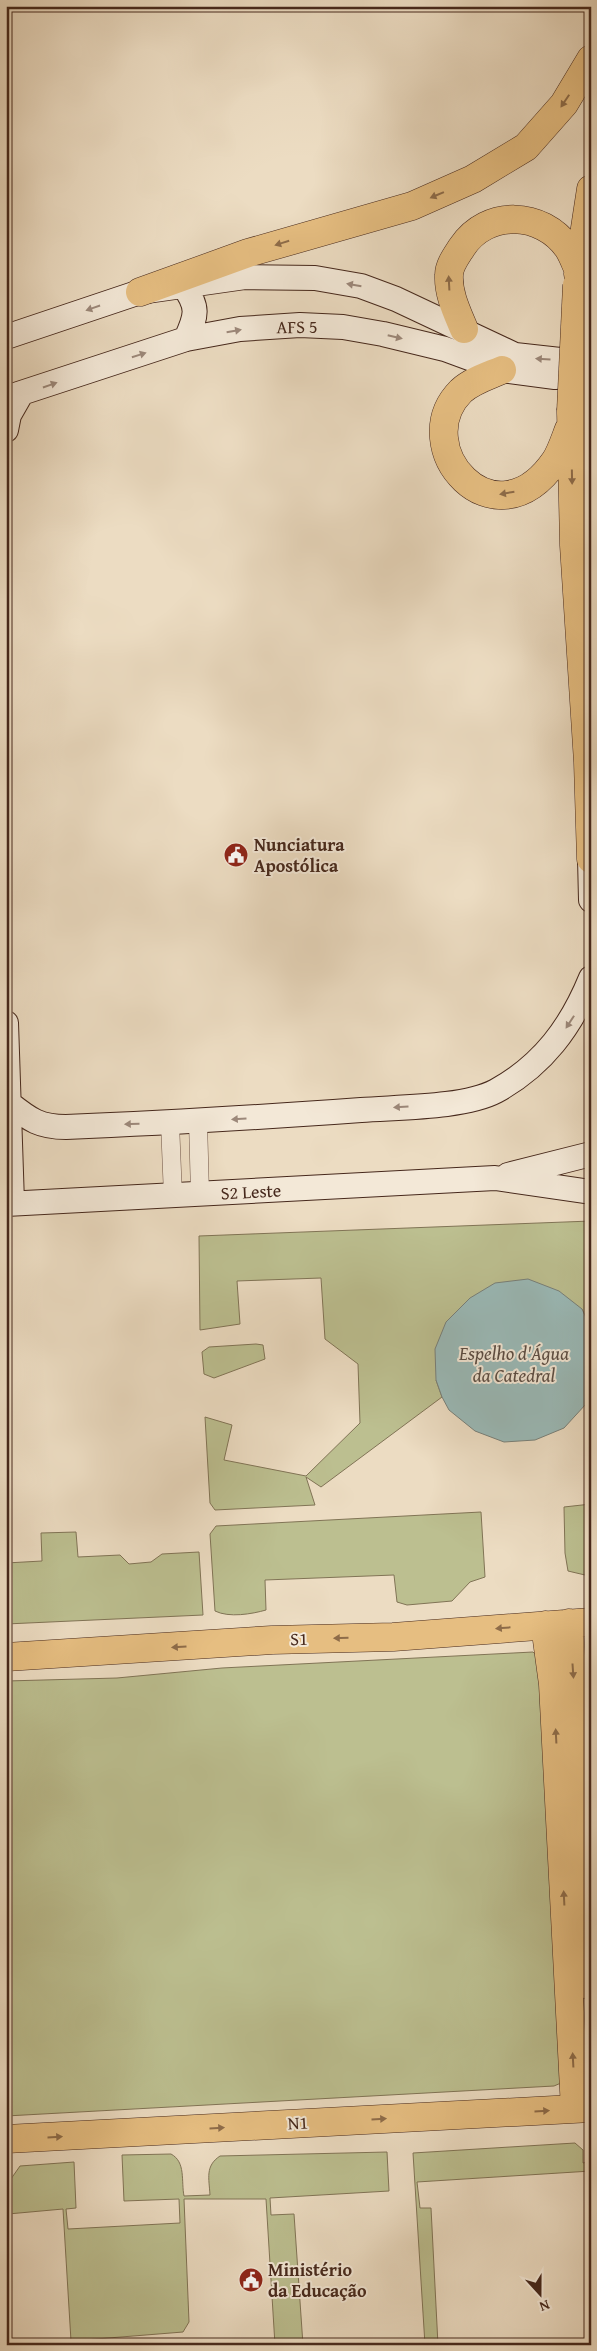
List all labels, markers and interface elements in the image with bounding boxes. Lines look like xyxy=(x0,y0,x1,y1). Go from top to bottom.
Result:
one-way arrow xyxy=(560,94,570,107)
one-way arrow xyxy=(429,191,444,199)
one-way arrow xyxy=(274,239,289,247)
one-way arrow xyxy=(445,275,453,291)
one-way arrow xyxy=(347,281,362,289)
one-way arrow xyxy=(86,305,101,312)
street label: AFS 5 xyxy=(276,313,318,340)
one-way arrow xyxy=(226,326,242,334)
one-way arrow xyxy=(388,333,403,341)
one-way arrow xyxy=(132,351,147,358)
one-way arrow xyxy=(534,354,550,362)
one-way arrow xyxy=(42,381,57,388)
one-way arrow xyxy=(568,470,576,486)
one-way arrow xyxy=(498,490,514,498)
place label: Nunciatura Apostólica xyxy=(254,831,345,879)
public building icon: Nunciatura Apostólica xyxy=(223,842,249,868)
one-way arrow xyxy=(565,1015,575,1028)
one-way arrow xyxy=(392,1103,408,1111)
one-way arrow xyxy=(230,1115,246,1123)
one-way arrow xyxy=(123,1121,139,1129)
street label: S2 Leste xyxy=(220,1176,282,1207)
water label: Espelho d'Água da Catedral xyxy=(458,1339,569,1389)
street label: S1 xyxy=(290,1625,308,1652)
one-way arrow xyxy=(495,1625,511,1633)
one-way arrow xyxy=(333,1635,349,1643)
one-way arrow xyxy=(171,1643,187,1651)
one-way arrow xyxy=(569,1664,577,1680)
one-way arrow xyxy=(551,1728,559,1744)
one-way arrow xyxy=(560,1890,568,1906)
one-way arrow xyxy=(568,2052,576,2068)
one-way arrow xyxy=(534,2106,550,2114)
street label: N1 xyxy=(287,2108,309,2137)
one-way arrow xyxy=(372,2115,388,2123)
one-way arrow xyxy=(209,2123,225,2131)
one-way arrow xyxy=(47,2132,63,2140)
place label: Ministério da Educação xyxy=(268,2256,367,2304)
public building icon: Ministério da Educação xyxy=(238,2267,264,2293)
north arrow xyxy=(514,2268,564,2318)
text: N xyxy=(536,2295,553,2317)

